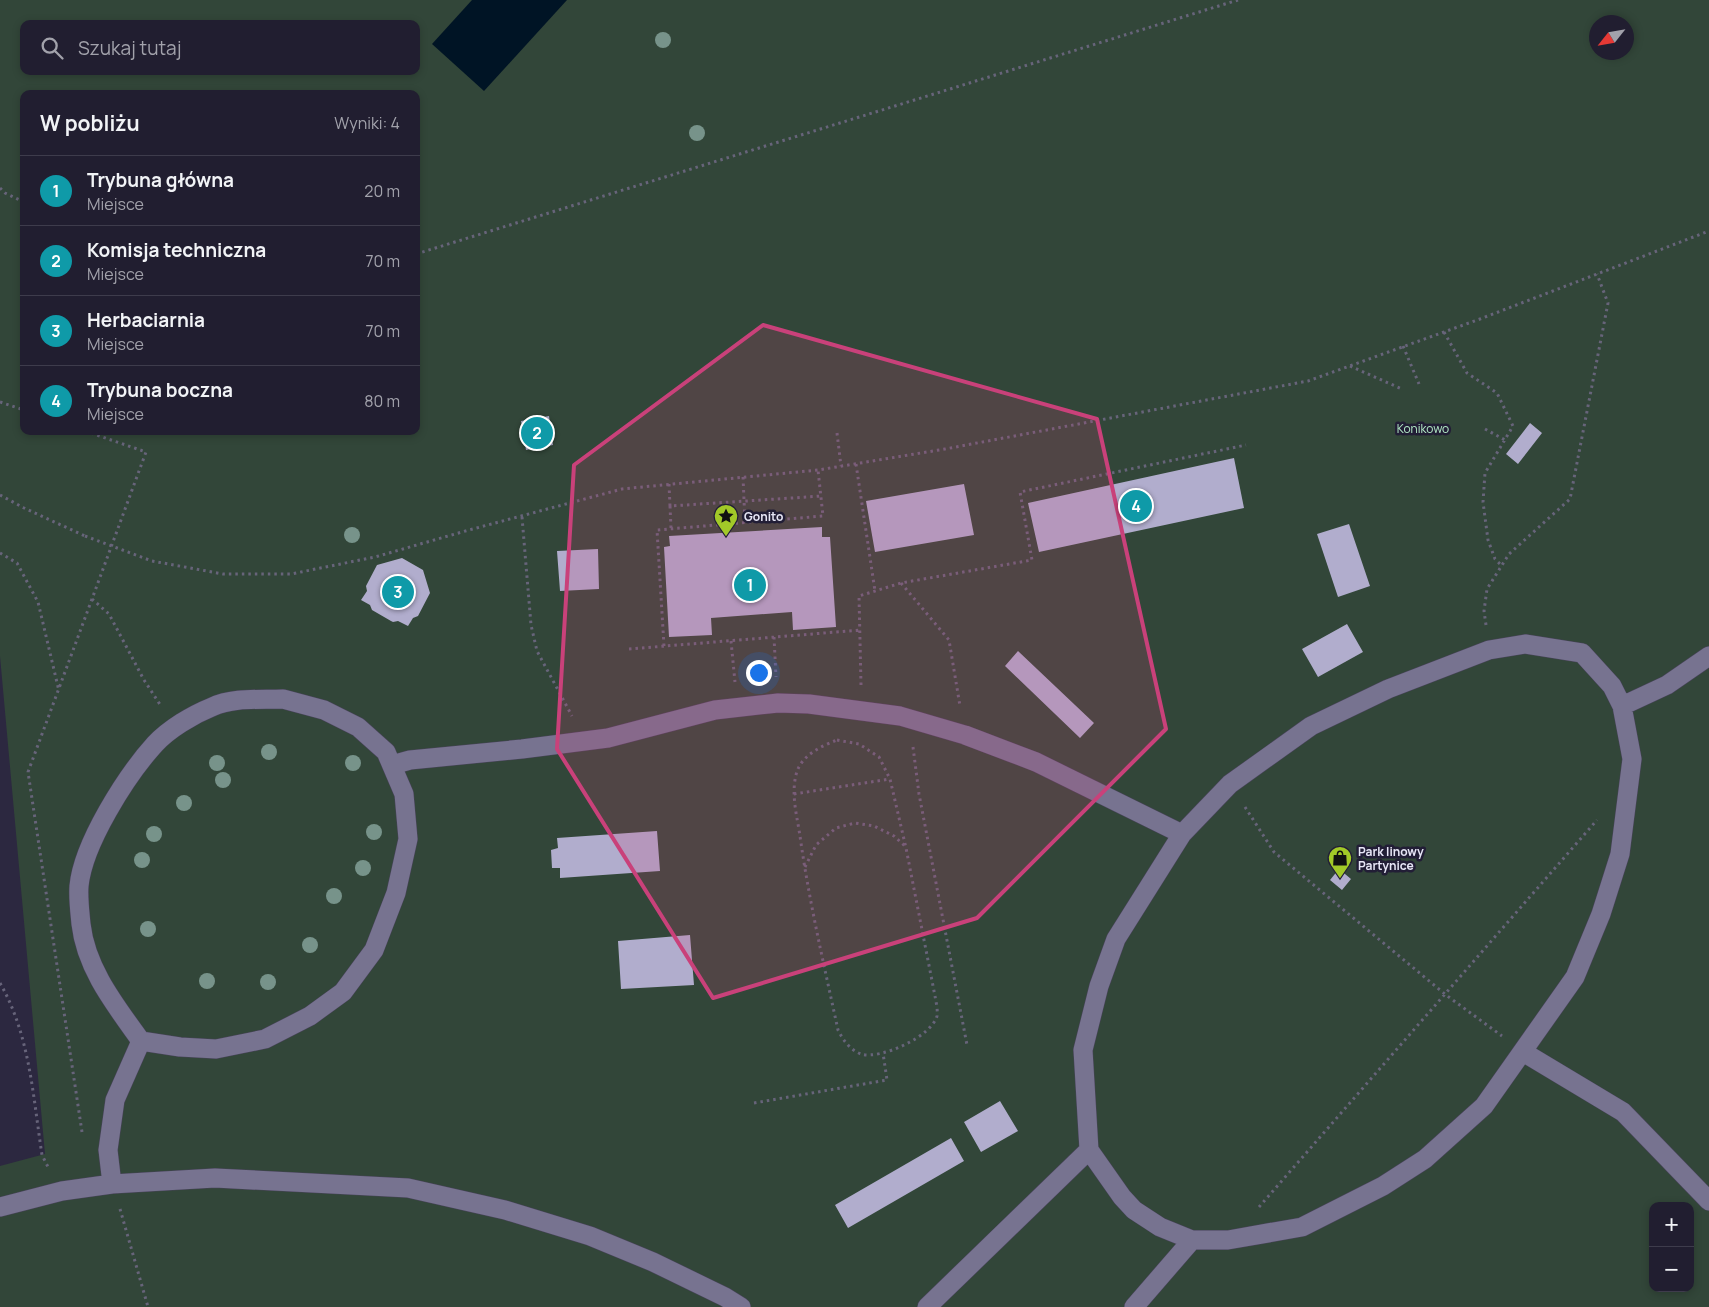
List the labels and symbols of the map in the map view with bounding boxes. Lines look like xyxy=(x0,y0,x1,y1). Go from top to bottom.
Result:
north arrow xyxy=(1589,15,1634,60)
pin: 2 xyxy=(521,414,553,452)
park label: Konikowo xyxy=(1397,420,1449,437)
pin: 4 xyxy=(1120,487,1152,525)
place icon: Gonito xyxy=(713,503,739,537)
place label: Gonito xyxy=(744,508,783,525)
pin: 1 xyxy=(734,566,766,604)
pin: 3 xyxy=(382,573,414,611)
your location xyxy=(746,660,772,686)
place label: Park linowy Partynice xyxy=(1358,843,1424,874)
shop icon: Park linowy Partynice xyxy=(1327,845,1353,879)

